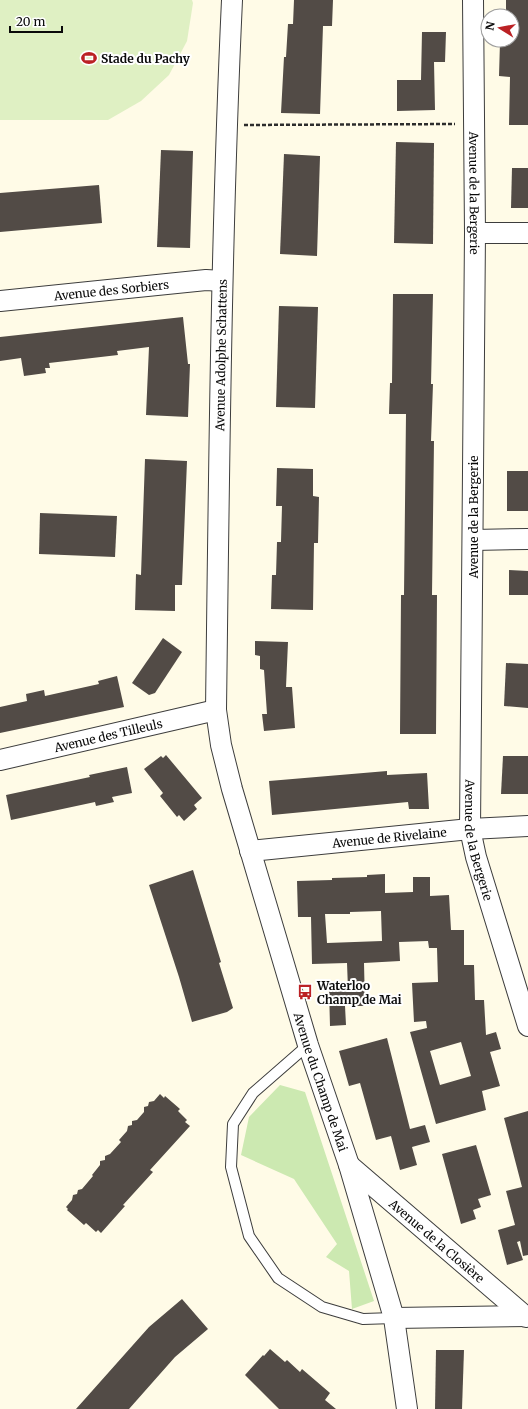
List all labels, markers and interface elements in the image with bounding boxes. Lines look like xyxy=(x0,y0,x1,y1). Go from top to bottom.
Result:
scale bar xyxy=(10,8,62,34)
north arrow xyxy=(480,8,520,48)
text: 20 m xyxy=(16,14,45,29)
text: N xyxy=(482,20,498,32)
sports icon: Stade du Pachy xyxy=(80,49,98,67)
place label: Stade du Pachy xyxy=(101,51,191,66)
street label: Avenue de la Bergerie xyxy=(467,130,483,255)
street label: Avenue des Sorbiers xyxy=(52,276,170,303)
street label: Avenue Adolphe Schattens xyxy=(212,279,230,432)
street label: Avenue de la Bergerie xyxy=(466,455,481,580)
street label: Avenue des Tilleuls xyxy=(52,715,164,755)
street label: Avenue de la Bergerie xyxy=(462,778,496,902)
street label: Avenue de Rivelaine xyxy=(330,824,447,850)
place label: Waterloo Champ de Mai xyxy=(316,978,402,1007)
bus stop icon: Waterloo Champ de Mai xyxy=(296,983,314,1001)
street label: Avenue du Champ de Mai xyxy=(291,1010,351,1153)
street label: Avenue de la Closière xyxy=(386,1195,488,1285)

